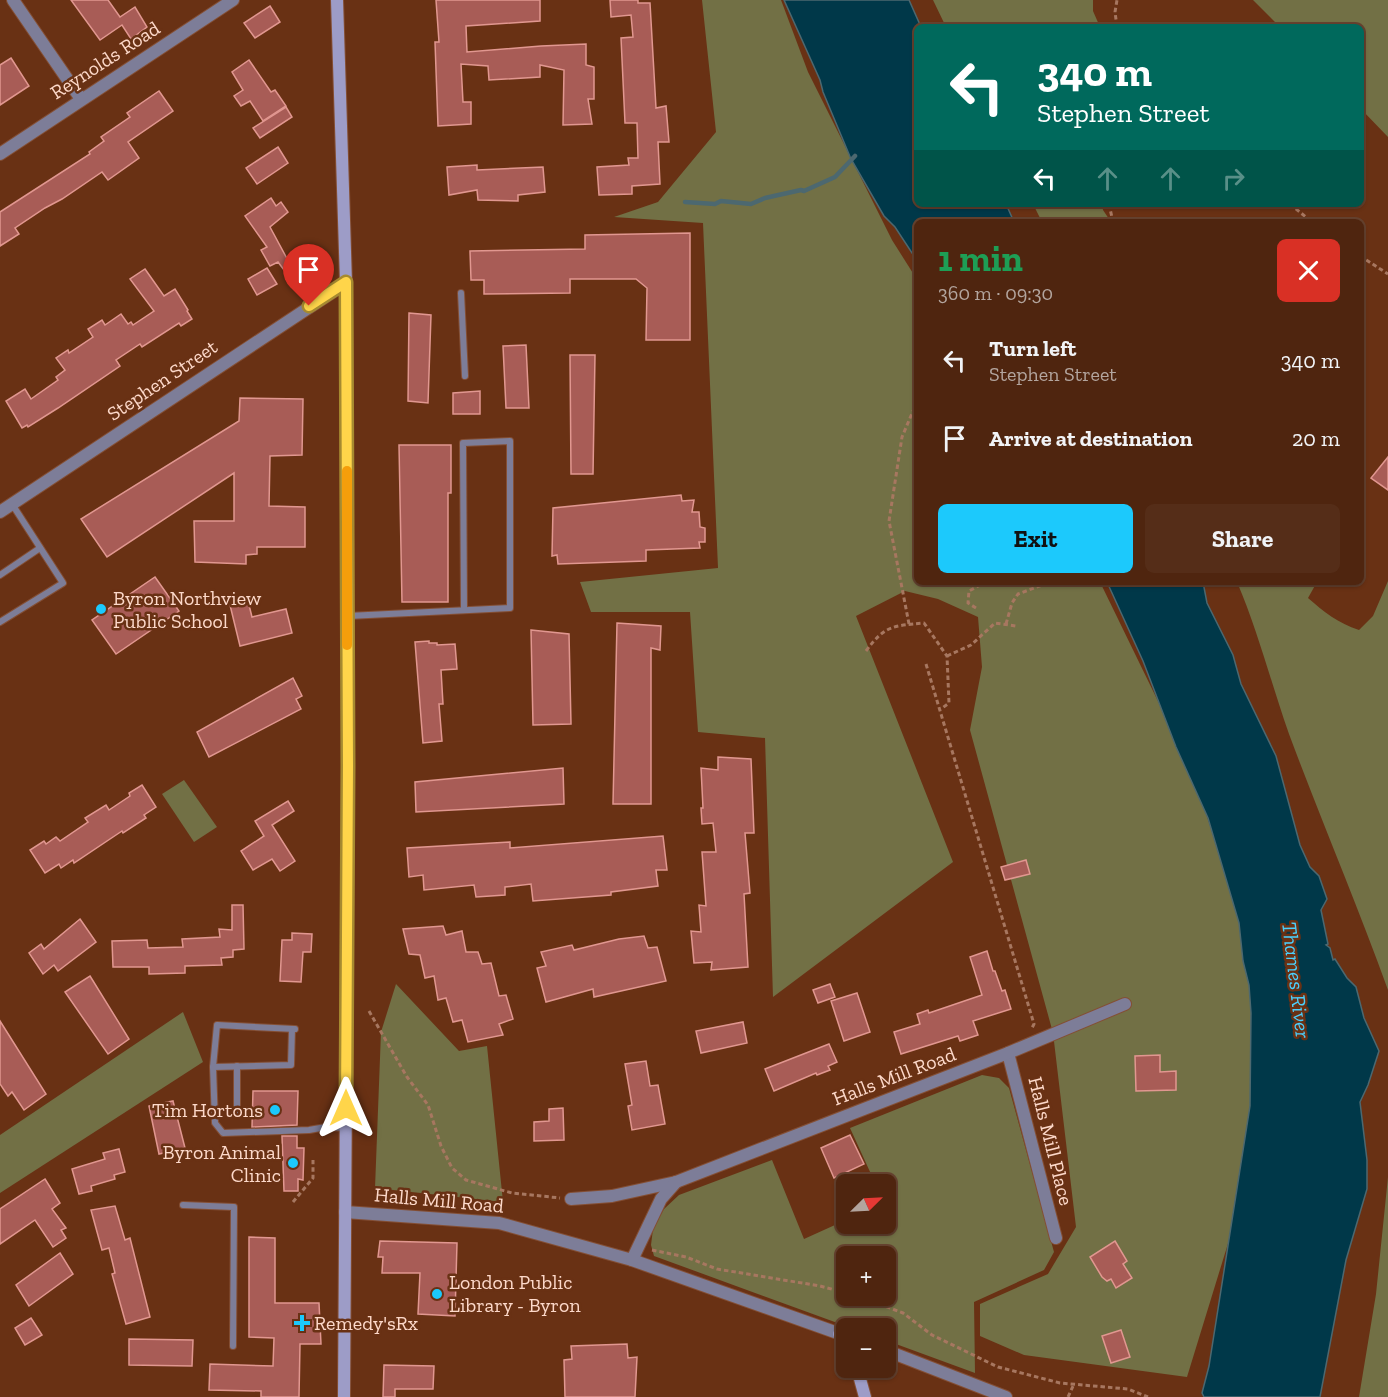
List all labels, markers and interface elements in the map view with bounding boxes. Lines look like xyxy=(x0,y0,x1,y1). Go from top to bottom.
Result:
street label: Reynolds Road xyxy=(46,16,164,104)
text: 340 m xyxy=(1037,46,1152,97)
icon: left xyxy=(938,48,1016,126)
text: Stephen Street xyxy=(1037,97,1210,129)
icon: left xyxy=(1028,162,1061,195)
icon: ahead xyxy=(1091,162,1124,195)
icon: ahead xyxy=(1154,162,1187,195)
icon: right xyxy=(1217,162,1250,195)
text: 1 min xyxy=(938,237,1023,280)
button: close xyxy=(1277,239,1340,302)
pin xyxy=(283,244,334,306)
icon: arrive xyxy=(292,253,325,286)
text: 360 m · 09:30 xyxy=(938,281,1053,305)
street label: Stephen Street xyxy=(102,334,222,426)
text: Turn left xyxy=(989,335,1076,362)
icon: left xyxy=(938,344,971,377)
text: 340 m xyxy=(1281,347,1340,374)
text: Stephen Street xyxy=(989,362,1117,386)
icon: arrive xyxy=(938,422,971,455)
text: Arrive at destination xyxy=(989,425,1192,452)
text: 20 m xyxy=(1292,425,1340,452)
button: Exit xyxy=(938,504,1133,573)
button: Share xyxy=(1145,504,1340,573)
place label: Byron Northview Public School xyxy=(113,586,262,633)
marker: Byron Northview Public School xyxy=(94,602,108,616)
water label: Thames River xyxy=(1277,920,1316,1040)
street label: Halls Mill Road xyxy=(829,1042,959,1110)
street label: Halls Mill Place xyxy=(1023,1074,1079,1208)
position arrow xyxy=(314,1076,378,1140)
place label: Tim Hortons xyxy=(152,1098,263,1122)
marker: Tim Hortons xyxy=(268,1103,282,1117)
place label: Byron Animal Clinic xyxy=(163,1140,281,1187)
marker: Byron Animal Clinic xyxy=(286,1156,300,1170)
north arrow xyxy=(836,1174,896,1234)
map controls xyxy=(836,1174,896,1378)
street label: Halls Mill Road xyxy=(373,1182,505,1218)
button: + xyxy=(836,1246,896,1306)
place label: London Public Library - Byron xyxy=(449,1270,581,1317)
marker: London Public Library - Byron xyxy=(430,1287,444,1301)
place label: Remedy'sRx xyxy=(314,1311,418,1335)
marker: Remedy'sRx xyxy=(295,1316,309,1330)
button: − xyxy=(836,1318,896,1378)

